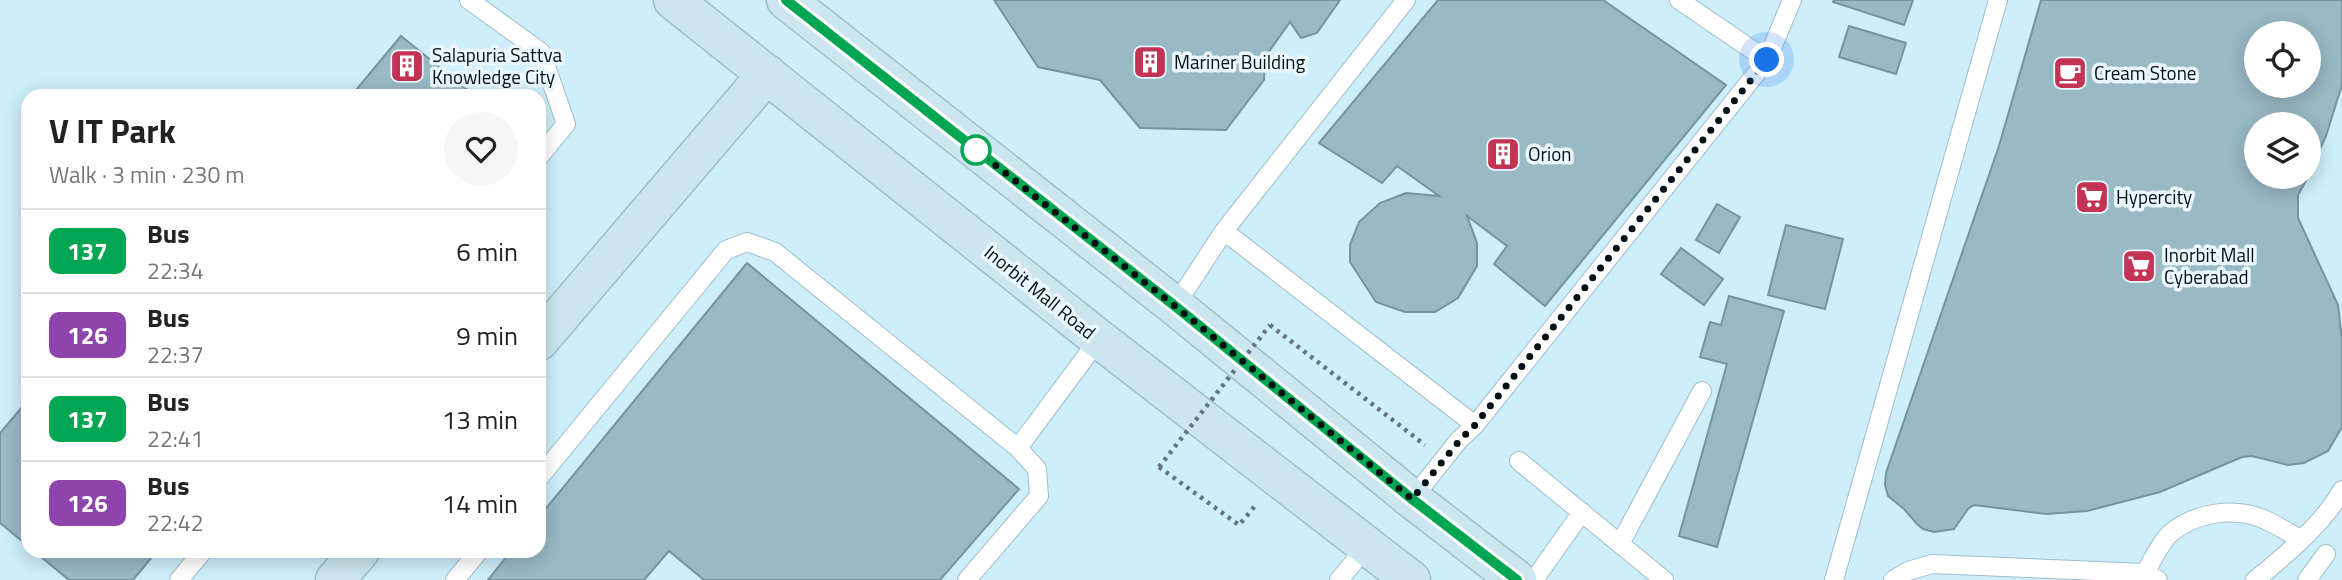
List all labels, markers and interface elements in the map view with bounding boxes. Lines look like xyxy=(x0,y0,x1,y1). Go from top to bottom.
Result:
map controls xyxy=(2244,21,2321,189)
button: locate xyxy=(2244,21,2321,98)
place label: Salapuria Sattva Knowledge City xyxy=(432,40,562,91)
your location xyxy=(1749,42,1784,77)
building icon: Mariner Building xyxy=(1131,43,1169,81)
building icon: Salapuria Sattva Knowledge City xyxy=(388,47,426,85)
place label: Mariner Building xyxy=(1174,47,1306,76)
cafe icon: Cream Stone xyxy=(2051,54,2089,92)
place label: Cream Stone xyxy=(2094,58,2196,87)
text: V IT Park xyxy=(49,106,176,156)
button: heart xyxy=(444,112,518,186)
button: layers xyxy=(2244,112,2321,189)
unlabelled marker xyxy=(961,135,991,165)
building icon: Orion xyxy=(1484,135,1522,173)
place label: Orion xyxy=(1528,139,1572,168)
text: Walk · 3 min · 230 m xyxy=(49,157,245,192)
supermarket icon: Hypercity xyxy=(2073,178,2111,216)
place label: Hypercity xyxy=(2116,182,2192,211)
text: Bus xyxy=(147,214,189,253)
text: 6 min xyxy=(456,232,518,271)
text: 137 xyxy=(67,233,108,269)
street label: Inorbit Mall Road xyxy=(978,238,1102,346)
place label: Inorbit Mall Cyberabad xyxy=(2164,240,2255,291)
supermarket icon: Inorbit Mall Cyberabad xyxy=(2120,247,2158,285)
text: 22:34 xyxy=(147,253,204,288)
text: Bus xyxy=(147,298,189,337)
text: 9 min xyxy=(456,316,518,355)
text: 126 xyxy=(67,317,108,353)
text: 22:37 xyxy=(147,337,204,372)
text: Bus xyxy=(147,382,189,421)
text: 13 min xyxy=(442,400,518,439)
text: 137 xyxy=(67,401,108,437)
text: 22:41 xyxy=(147,421,204,456)
text: Bus xyxy=(147,466,189,505)
text: 14 min xyxy=(442,484,518,523)
text: 126 xyxy=(67,485,108,521)
text: 22:42 xyxy=(147,505,204,540)

